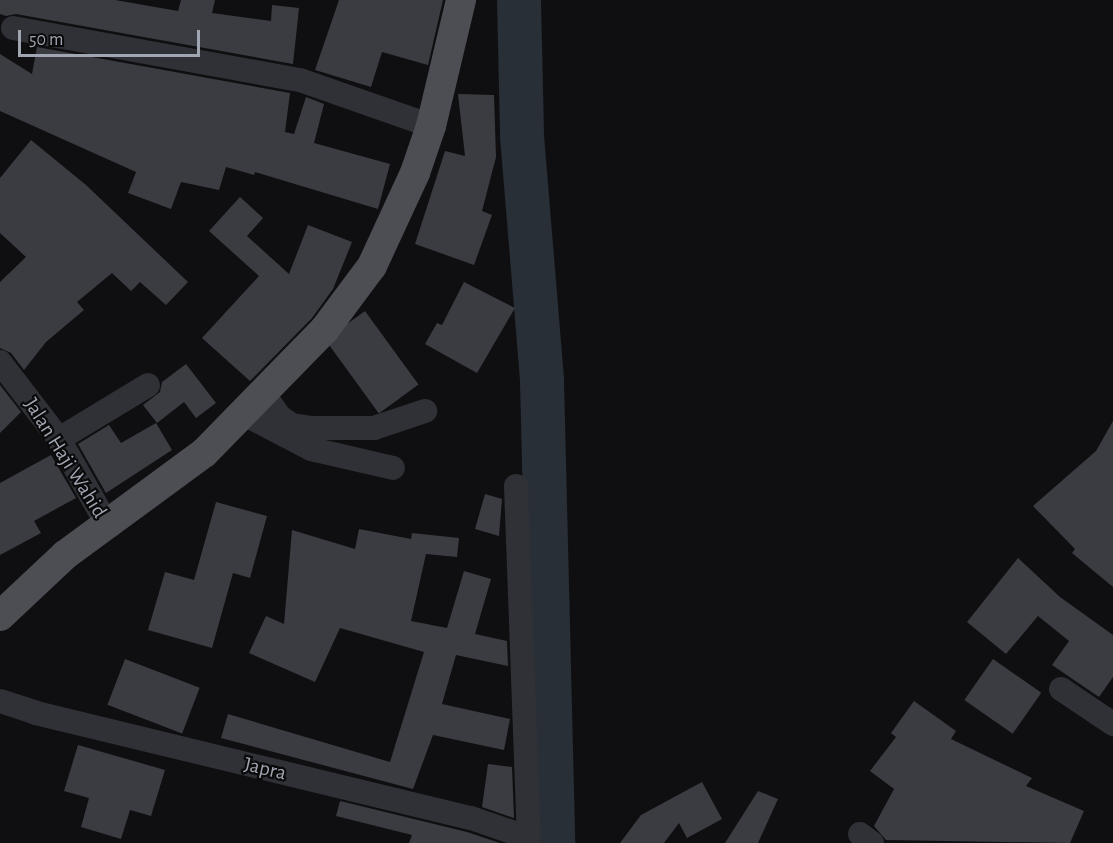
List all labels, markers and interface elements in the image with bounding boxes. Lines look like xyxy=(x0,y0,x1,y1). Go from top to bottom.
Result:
scale bar xyxy=(21,18,202,56)
text: 50 m xyxy=(29,31,63,49)
street label: Jalan Haji Wahid xyxy=(18,393,112,523)
street label: Japra xyxy=(241,752,289,786)

